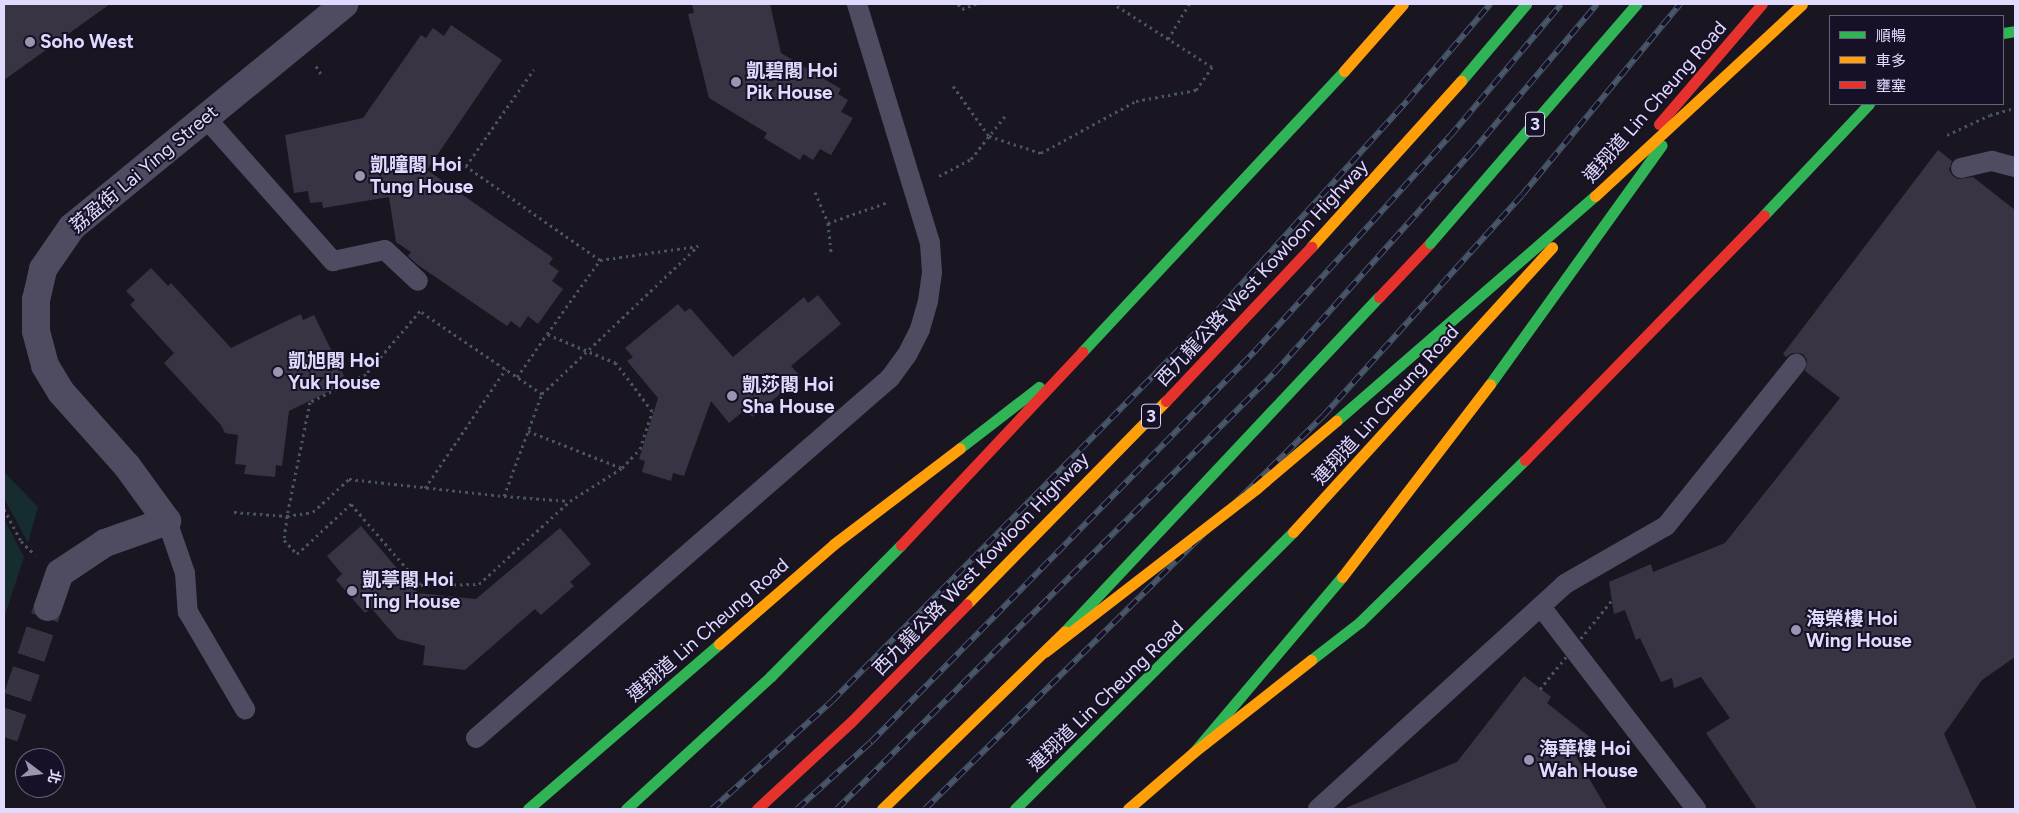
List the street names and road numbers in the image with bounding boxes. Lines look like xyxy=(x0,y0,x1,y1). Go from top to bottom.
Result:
street label: 連翔道 Lin Cheung Road xyxy=(1579,17,1731,187)
street label: 荔盈街 Lai Ying Street xyxy=(65,101,223,237)
road number: 3 xyxy=(1524,108,1546,140)
street label: 西九龍公路 West Kowloon Highway xyxy=(1151,155,1373,391)
street label: 連翔道 Lin Cheung Road xyxy=(1308,321,1464,489)
road number: 3 xyxy=(1140,401,1162,432)
street label: 西九龍公路 West Kowloon Highway xyxy=(868,448,1094,680)
street label: 連翔道 Lin Cheung Road xyxy=(623,554,793,706)
street label: 連翔道 Lin Cheung Road xyxy=(1024,616,1188,776)

